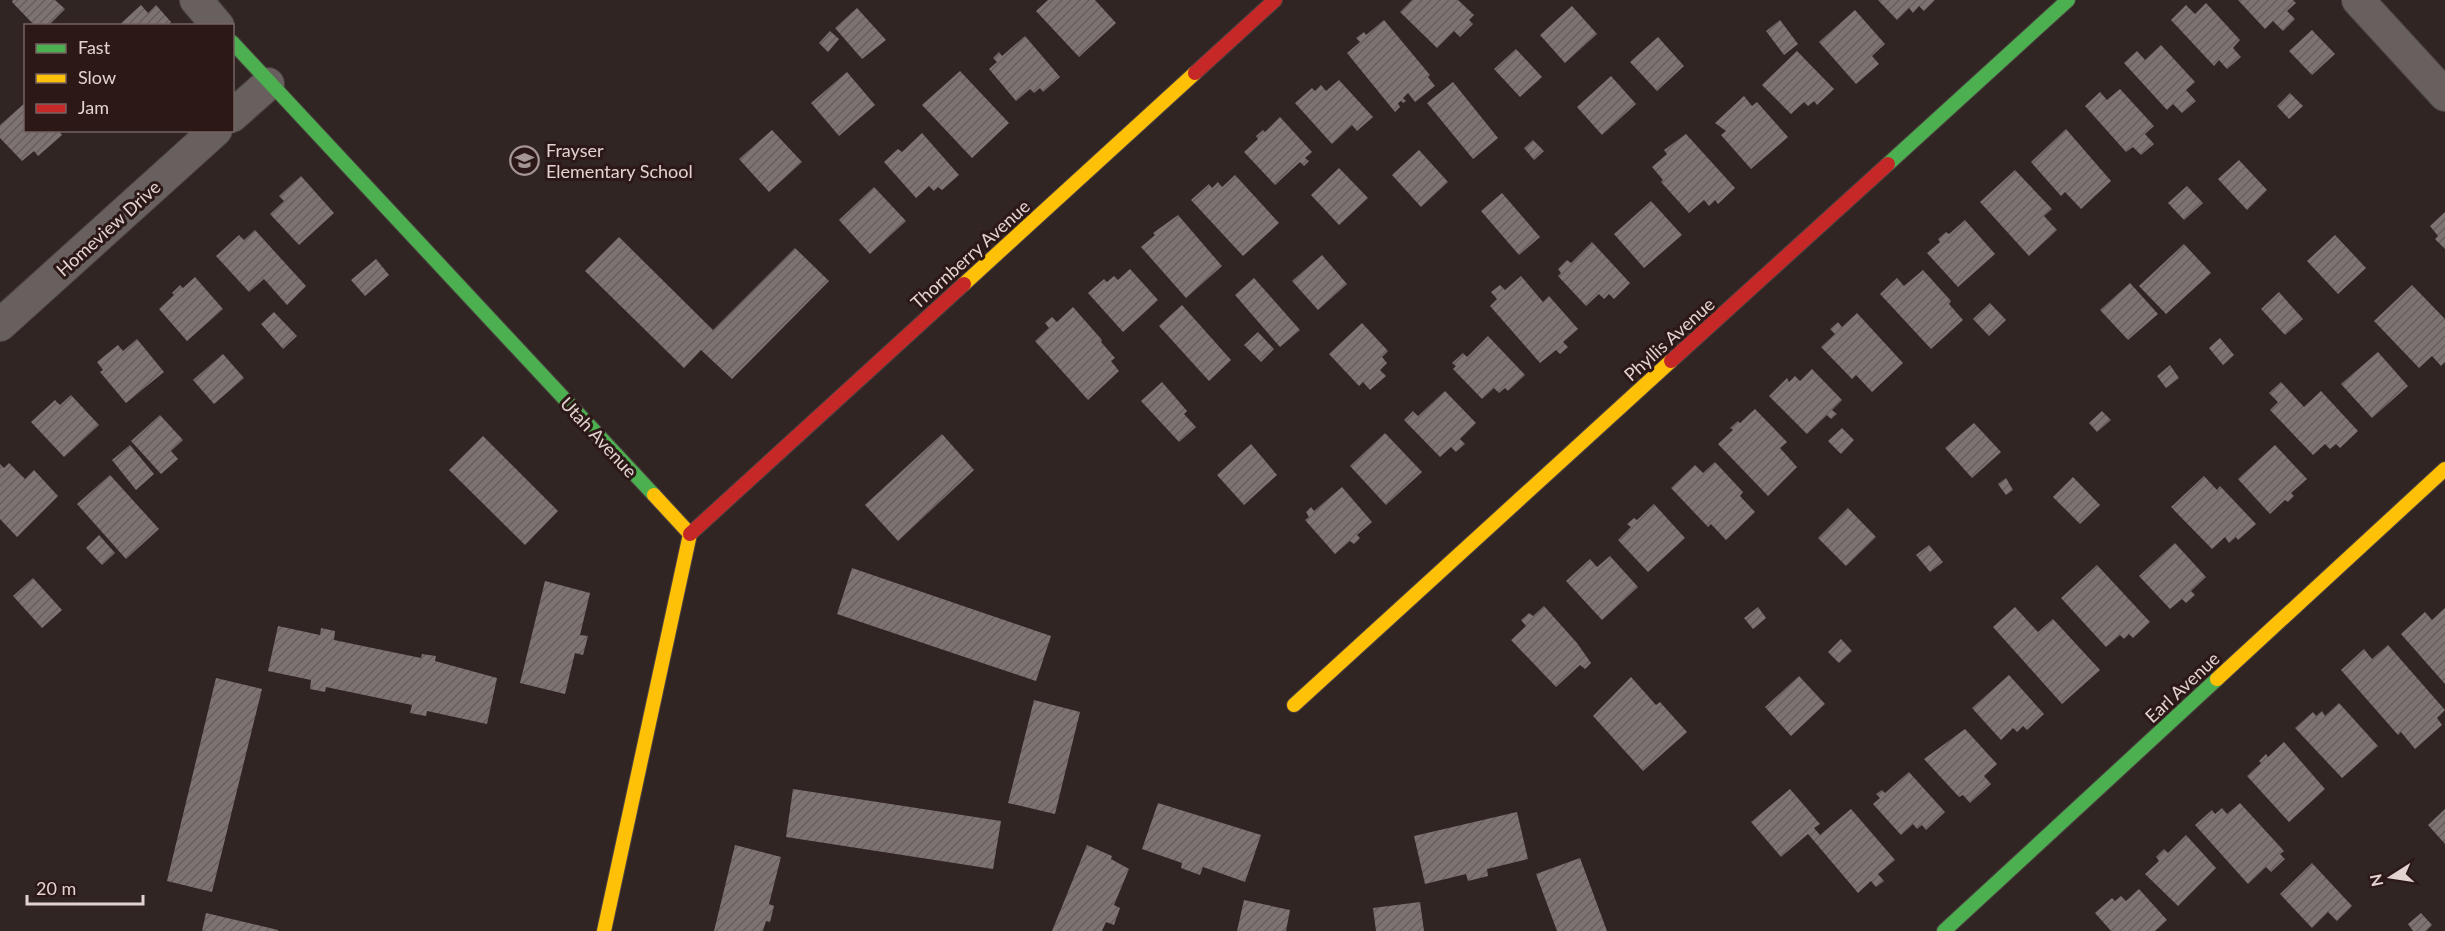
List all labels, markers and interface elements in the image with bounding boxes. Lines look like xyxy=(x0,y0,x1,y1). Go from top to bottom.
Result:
legend xyxy=(24,24,234,132)
text: Fast xyxy=(78,36,111,58)
text: Slow xyxy=(78,66,116,88)
text: Jam xyxy=(78,96,109,118)
place label: Frayser Elementary School xyxy=(546,139,693,182)
school or university icon: Frayser Elementary School xyxy=(509,144,541,176)
street label: Homeview Drive xyxy=(52,176,164,280)
street label: Thornberry Avenue xyxy=(906,195,1034,313)
street label: Phyllis Avenue xyxy=(1619,293,1719,385)
street label: Utah Avenue xyxy=(556,392,642,482)
street label: Earl Avenue xyxy=(2140,647,2224,727)
north arrow xyxy=(2361,847,2421,907)
scale bar xyxy=(27,868,142,906)
text: N xyxy=(2365,872,2386,888)
text: 20 m xyxy=(36,877,76,899)

